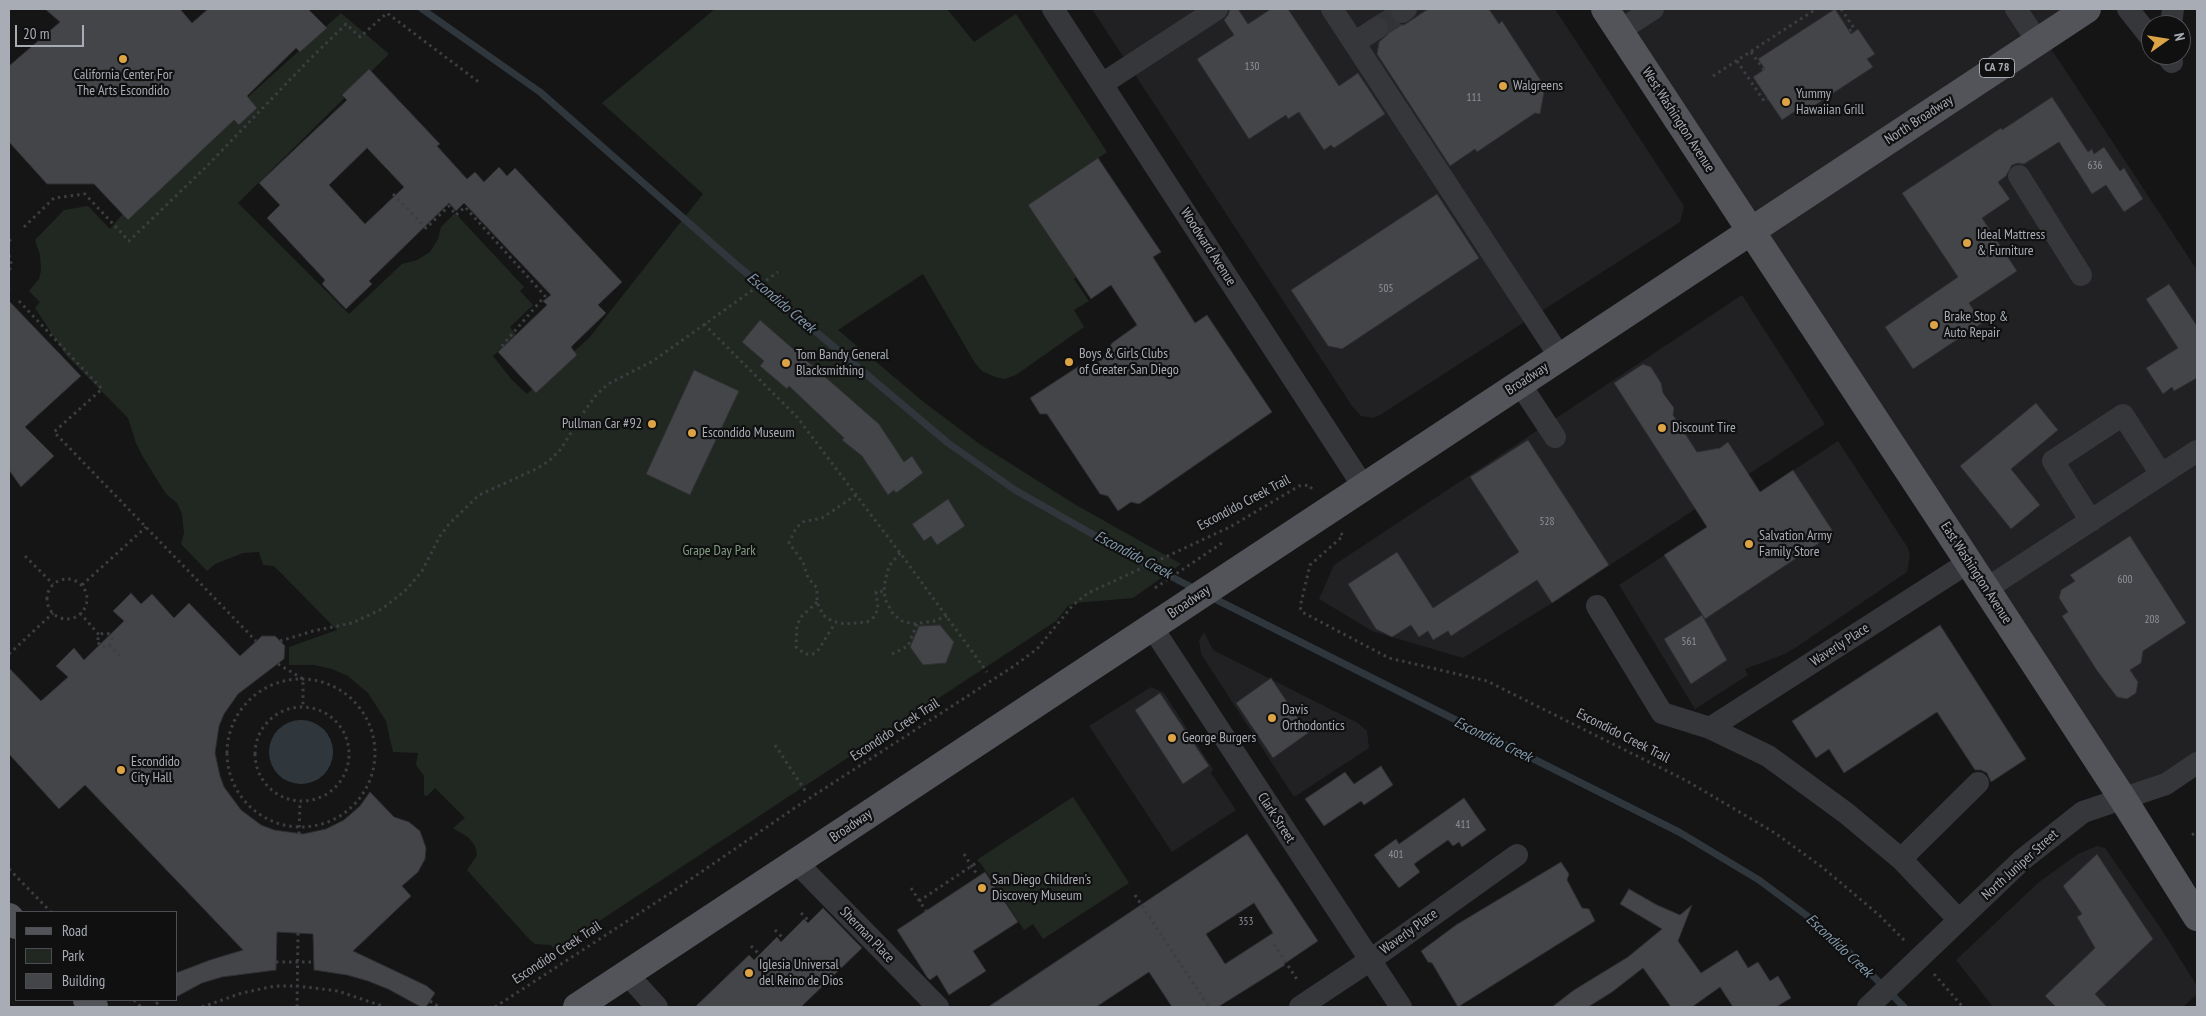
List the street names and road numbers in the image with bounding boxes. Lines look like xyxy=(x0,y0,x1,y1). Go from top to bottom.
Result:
road number: CA 78 xyxy=(1980,58,2014,78)
street label: West Washington Avenue xyxy=(1638,65,1718,175)
street label: North Broadway xyxy=(1882,92,1956,148)
street label: Woodward Avenue xyxy=(1177,205,1239,289)
street label: Broadway xyxy=(1503,359,1551,399)
street label: Escondido Creek Trail xyxy=(1195,472,1293,534)
street label: East Washington Avenue xyxy=(1937,519,2015,627)
street label: Broadway xyxy=(1165,582,1213,622)
street label: Waverly Place xyxy=(1807,620,1873,670)
street label: Escondido Creek Trail xyxy=(847,695,943,765)
street label: Escondido Creek Trail xyxy=(1573,705,1673,767)
street label: Clark Street xyxy=(1254,790,1298,846)
street label: Broadway xyxy=(827,806,875,846)
street label: North Juniper Street xyxy=(1978,826,2062,904)
street label: Sherman Place xyxy=(836,904,898,966)
street label: Waverly Place xyxy=(1377,906,1441,958)
street label: Escondido Creek Trail xyxy=(509,918,605,988)

